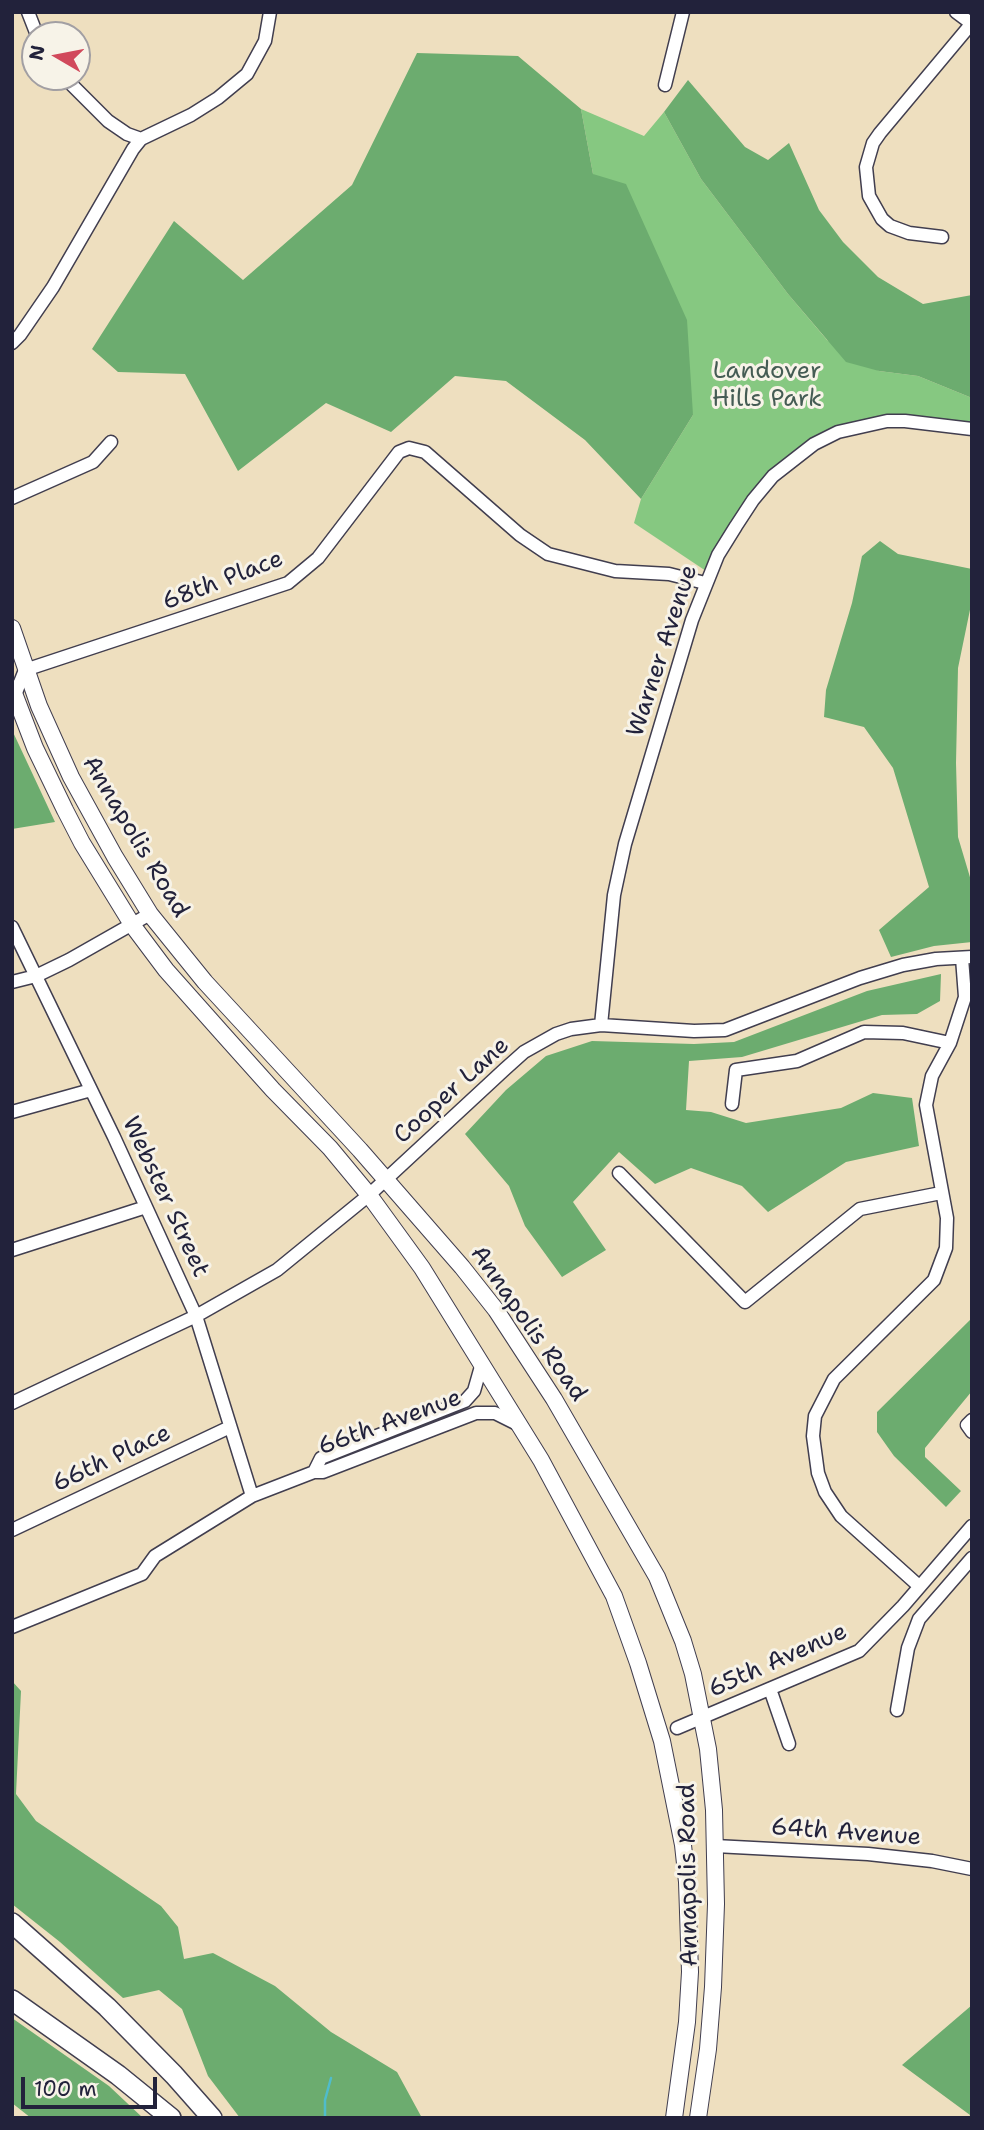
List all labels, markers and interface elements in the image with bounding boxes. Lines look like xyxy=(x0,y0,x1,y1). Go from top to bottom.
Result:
north arrow xyxy=(21,21,91,91)
text: N xyxy=(23,43,50,62)
park label: Landover Hills Park xyxy=(712,358,822,414)
street label: 68th Place xyxy=(159,545,287,617)
street label: Warner Avenue xyxy=(622,561,704,741)
street label: Annapolis Road xyxy=(75,751,195,923)
street label: Cooper Lane xyxy=(388,1032,516,1150)
street label: Webster Street xyxy=(115,1112,215,1282)
street label: Annapolis Road xyxy=(464,1241,592,1407)
street label: 66th Avenue xyxy=(314,1384,466,1462)
street label: 66th Place xyxy=(48,1419,176,1499)
street label: 65th Avenue xyxy=(704,1618,852,1704)
street label: Annapolis Road xyxy=(673,1783,705,1967)
street label: 64th Avenue xyxy=(770,1813,922,1853)
scale bar xyxy=(24,2064,161,2108)
text: 100 m xyxy=(34,2075,97,2103)

